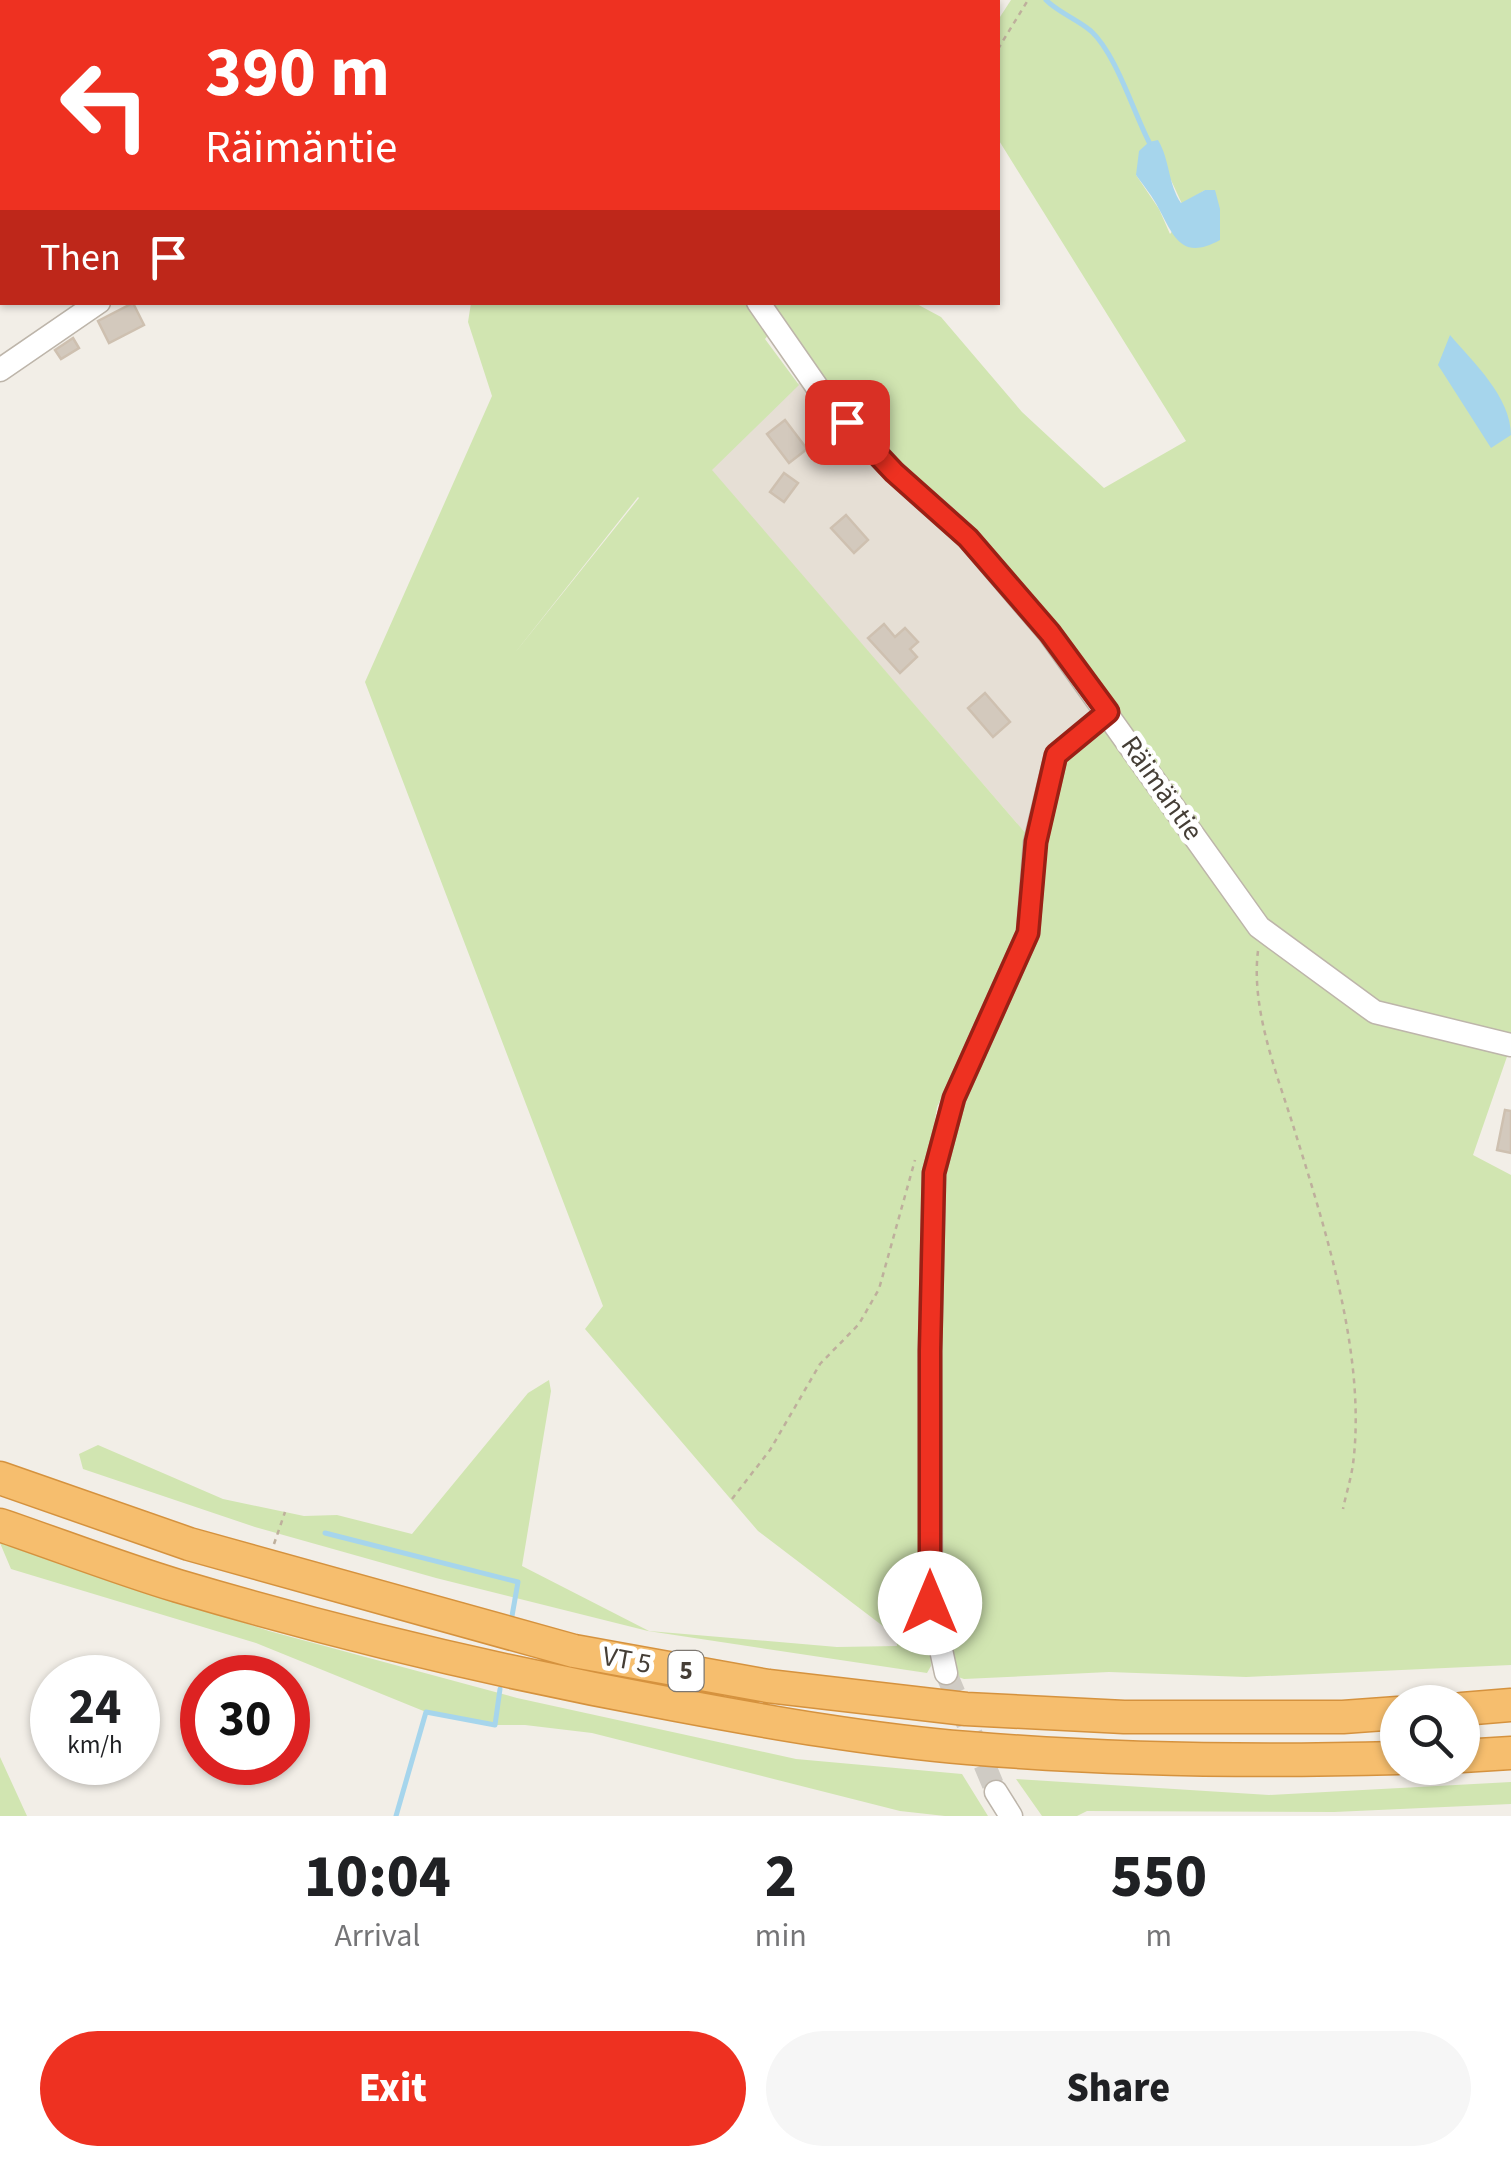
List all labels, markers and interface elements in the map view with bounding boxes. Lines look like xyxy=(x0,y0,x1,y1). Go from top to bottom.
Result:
text: 390 m xyxy=(205,23,390,123)
icon: left xyxy=(40,40,170,170)
text: Räimäntie xyxy=(205,116,397,180)
icon: arrive xyxy=(141,230,196,285)
text: Then xyxy=(40,231,121,285)
pin xyxy=(805,380,890,465)
icon: arrive xyxy=(820,395,875,450)
street label: Räimäntie xyxy=(1111,727,1213,849)
position arrow xyxy=(878,1551,982,1655)
street label: VT 5 xyxy=(599,1636,655,1684)
road number: 5 xyxy=(668,1651,704,1691)
speed limit sign: 30 xyxy=(180,1655,310,1785)
text: 24 xyxy=(69,1672,121,1743)
map controls xyxy=(1380,1685,1480,1785)
button: search xyxy=(1380,1685,1480,1785)
text: km/h xyxy=(67,1727,123,1763)
text: 10:04 xyxy=(304,1835,451,1920)
text: 2 xyxy=(765,1835,797,1920)
text: 550 xyxy=(1111,1835,1207,1920)
text: Arrival xyxy=(334,1913,420,1959)
text: min xyxy=(755,1913,807,1959)
text: m xyxy=(1146,1913,1172,1959)
button: Exit xyxy=(40,2031,746,2146)
button: Share xyxy=(766,2031,1471,2146)

